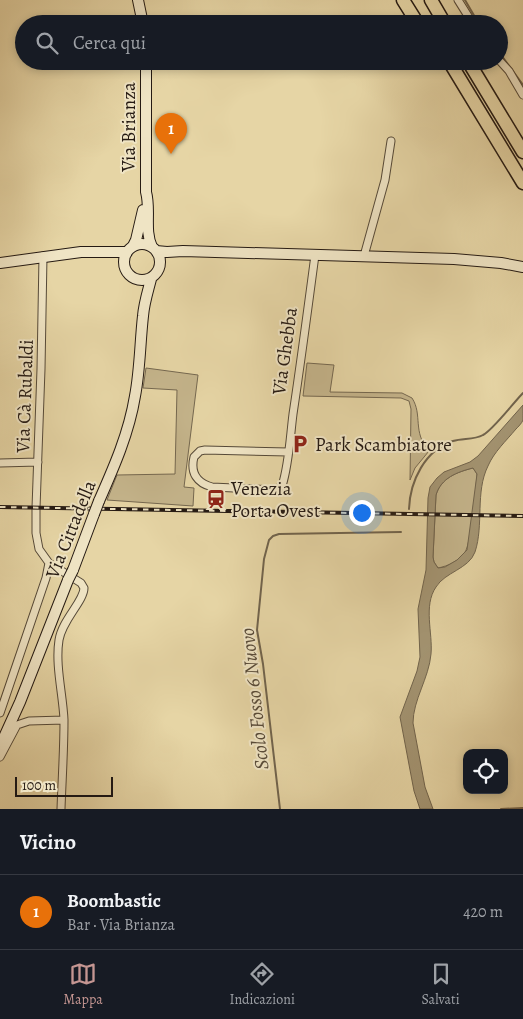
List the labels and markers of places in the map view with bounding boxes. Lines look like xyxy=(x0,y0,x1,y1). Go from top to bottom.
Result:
pin: 1 xyxy=(155,113,187,154)
place label: Park Scambiatore xyxy=(315,432,452,458)
parking icon: Park Scambiatore xyxy=(289,433,311,455)
place label: Venezia Porta Ovest xyxy=(230,476,320,524)
station icon: Venezia Porta Ovest xyxy=(205,488,227,510)

